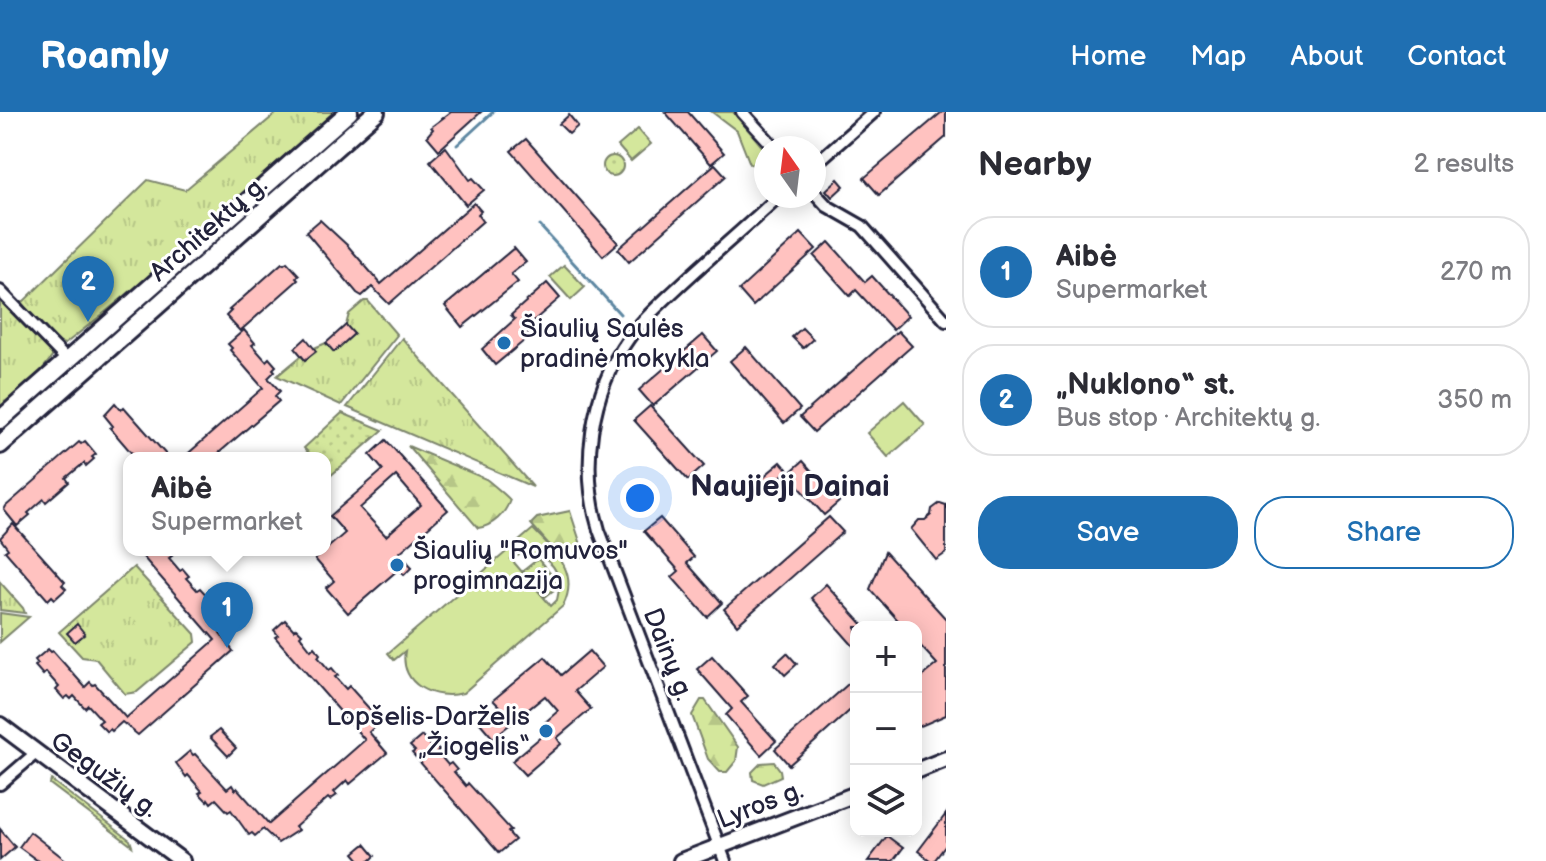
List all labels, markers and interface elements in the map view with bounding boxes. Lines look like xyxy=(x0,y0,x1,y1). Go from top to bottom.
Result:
text: Roamly xyxy=(40,34,169,79)
text: Home xyxy=(1070,40,1146,73)
text: Map xyxy=(1190,40,1247,73)
text: About xyxy=(1291,40,1363,73)
text: Contact xyxy=(1407,40,1506,73)
north arrow xyxy=(754,136,826,208)
text: Nearby xyxy=(978,144,1092,185)
text: 2 results xyxy=(1414,149,1514,180)
street label: Architektų g. xyxy=(144,170,274,288)
text: Aibė xyxy=(1056,239,1117,275)
pin: 2 xyxy=(62,256,114,322)
text: 1 xyxy=(1001,257,1011,288)
text: 270 m xyxy=(1440,257,1512,288)
text: Supermarket xyxy=(1056,275,1207,306)
place label: Šiaulių Saulės pradinė mokykla xyxy=(520,313,710,375)
marker: Šiaulių Saulės pradinė mokykla xyxy=(495,334,513,352)
text: „Nuklono“ st. xyxy=(1056,367,1235,403)
text: 2 xyxy=(998,385,1014,416)
text: 350 m xyxy=(1437,385,1512,416)
text: Bus stop · Architektų g. xyxy=(1056,403,1320,434)
popup xyxy=(123,452,331,556)
district label: Naujieji Dainai xyxy=(690,469,890,505)
text: Aibė xyxy=(151,471,212,507)
your location xyxy=(620,478,660,518)
button: Save xyxy=(978,496,1238,569)
button: Share xyxy=(1254,496,1514,569)
text: Supermarket xyxy=(151,507,303,538)
place label: Šiaulių "Romuvos" progimnazija xyxy=(413,535,628,597)
marker: Šiaulių "Romuvos" progimnazija xyxy=(388,556,406,574)
pin: 1 xyxy=(201,582,253,648)
street label: Dainų g. xyxy=(636,604,699,705)
map controls xyxy=(850,621,922,837)
button: + xyxy=(850,621,922,693)
button: − xyxy=(850,693,922,765)
place label: Lopšelis-Darželis „Žiogelis“ xyxy=(326,702,530,763)
marker: Lopšelis-Darželis „Žiogelis“ xyxy=(537,722,555,740)
street label: Gegužių g. xyxy=(44,726,164,825)
button: layers xyxy=(850,765,922,837)
street label: Lyros g. xyxy=(713,775,808,836)

